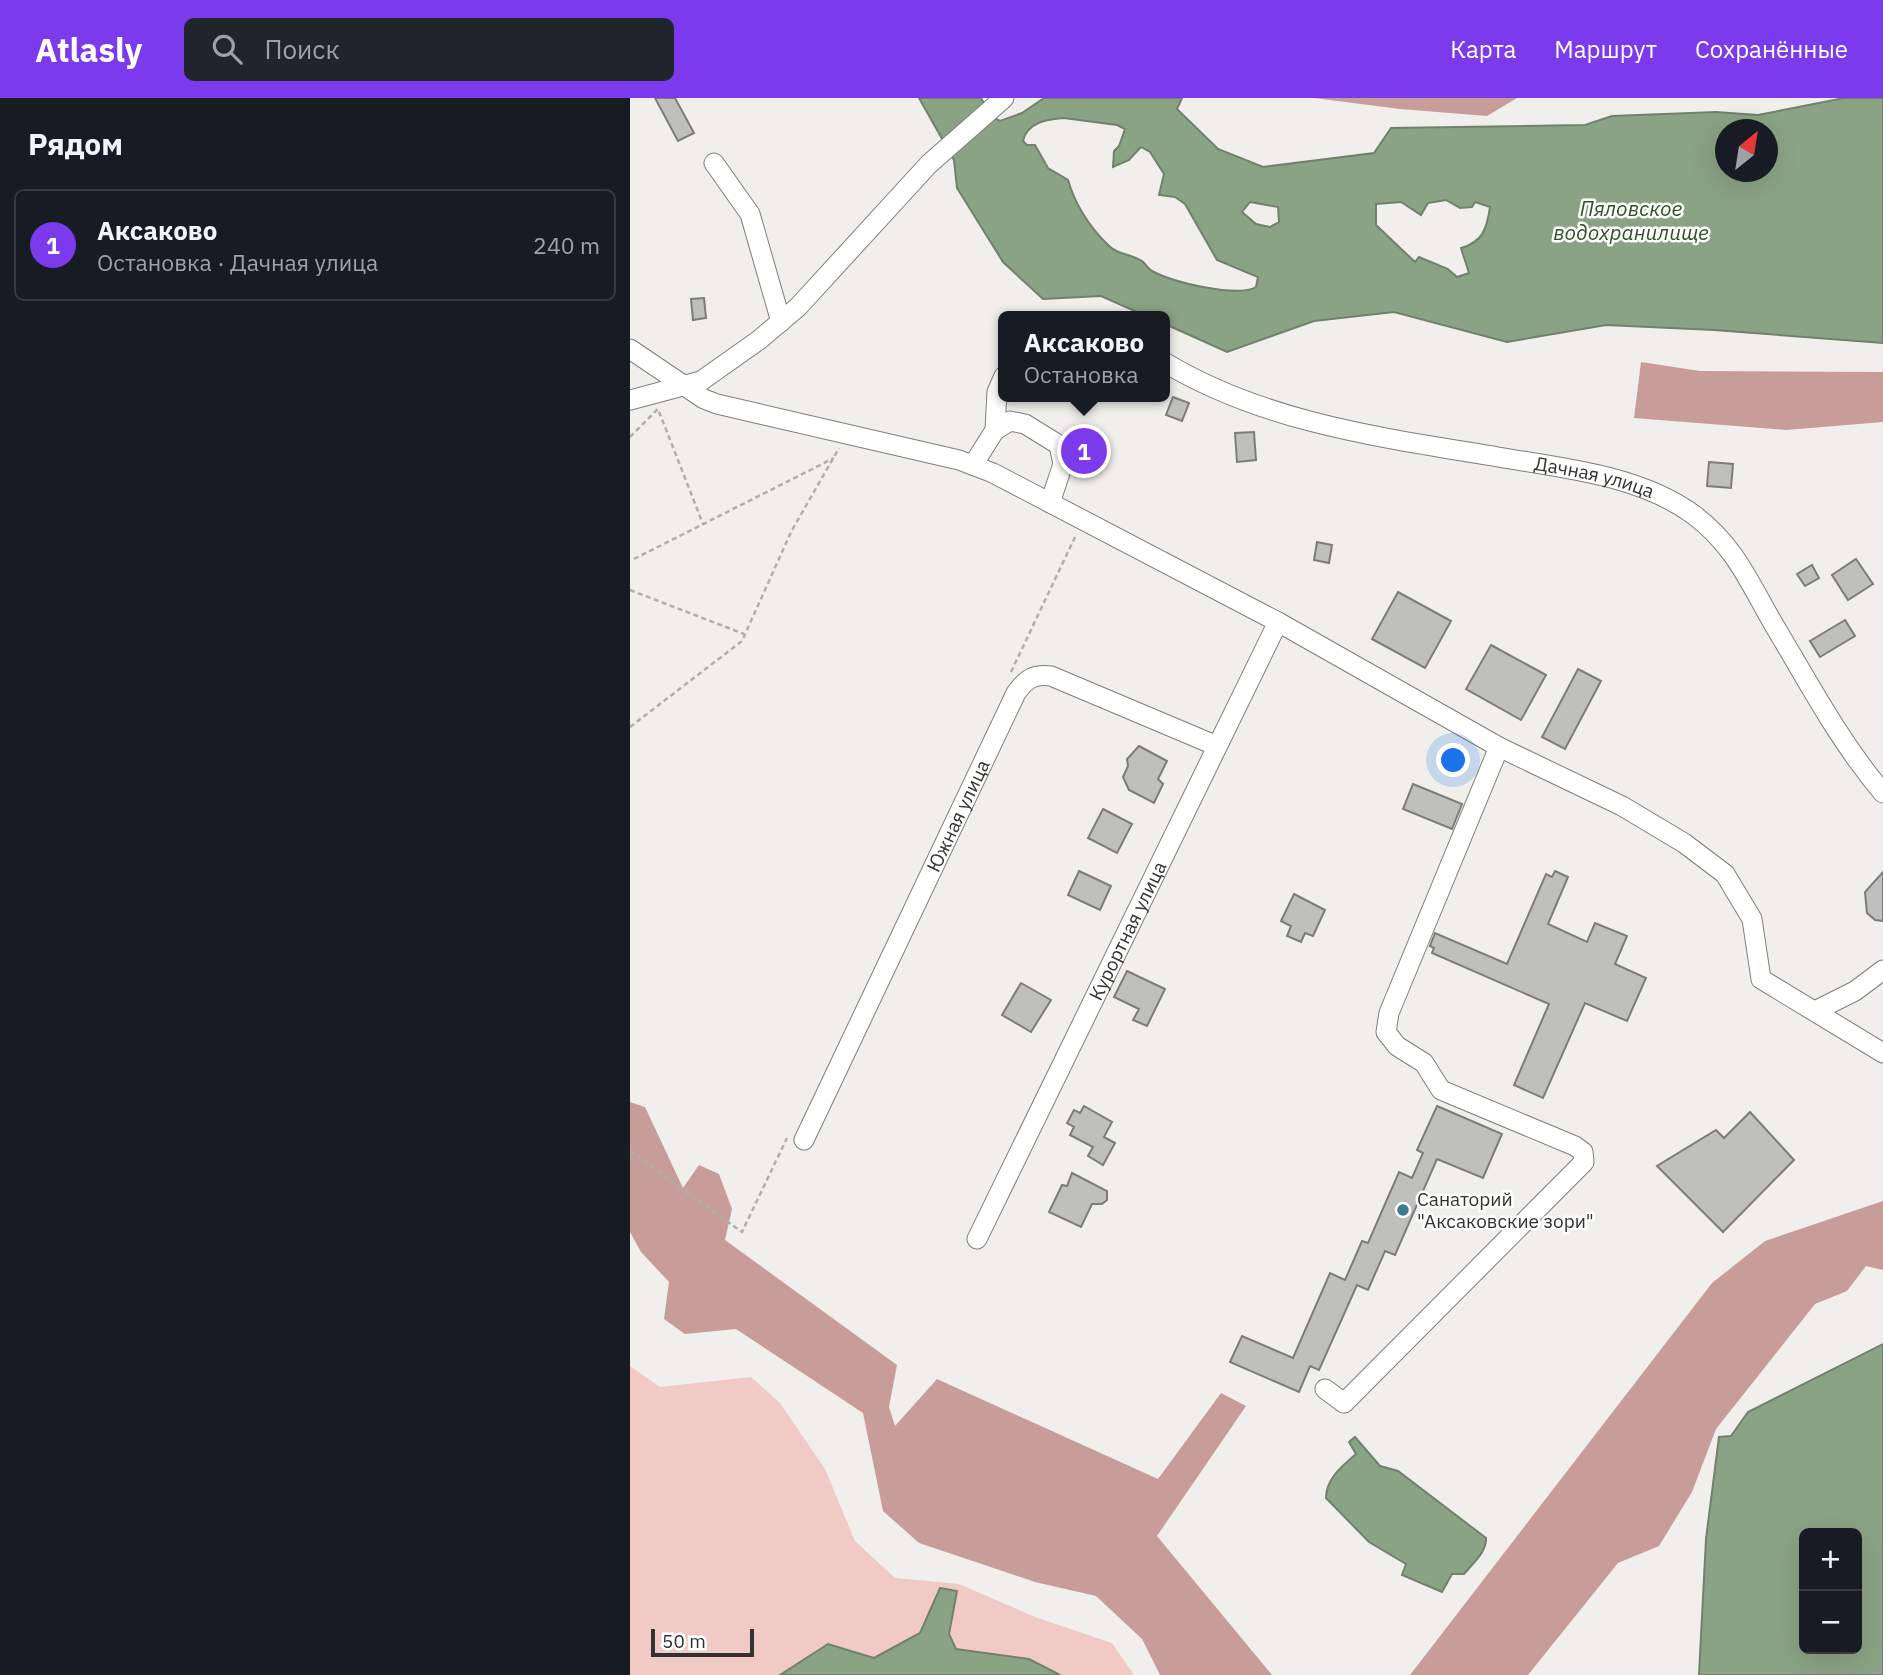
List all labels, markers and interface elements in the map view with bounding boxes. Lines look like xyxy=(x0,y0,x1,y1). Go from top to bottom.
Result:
search box xyxy=(184,18,674,81)
text: Atlasly xyxy=(35,28,142,71)
icon: search xyxy=(208,30,246,68)
text: Поиск xyxy=(264,32,340,66)
text: Карта xyxy=(1450,33,1516,65)
text: Маршрут xyxy=(1554,33,1657,65)
text: Сохранённые xyxy=(1695,33,1848,65)
north arrow xyxy=(1715,119,1778,182)
text: Рядом xyxy=(28,124,123,163)
water label: Пяловское водохранилище xyxy=(1553,194,1709,246)
text: Аксаково xyxy=(97,213,217,247)
text: 1 xyxy=(46,230,60,260)
text: 240 m xyxy=(533,230,600,260)
text: Остановка · Дачная улица xyxy=(97,247,378,277)
popup xyxy=(998,311,1170,402)
text: Аксаково xyxy=(1024,325,1144,359)
text: Остановка xyxy=(1024,359,1139,389)
pin: 1 xyxy=(1061,425,1107,477)
street label: Дачная улица xyxy=(1533,451,1658,503)
your location xyxy=(1436,743,1470,777)
street label: Южная улица xyxy=(921,756,995,876)
street label: Курортная улица xyxy=(1083,857,1171,1004)
place label: Санаторий "Аксаковские зори" xyxy=(1417,1187,1594,1233)
marker: Санаторий "Аксаковские зори" xyxy=(1395,1202,1411,1218)
map controls xyxy=(1799,1528,1862,1654)
button: + xyxy=(1799,1528,1862,1591)
button: − xyxy=(1799,1591,1862,1654)
scale bar xyxy=(651,1626,754,1658)
text: 50 m xyxy=(662,1629,706,1653)

